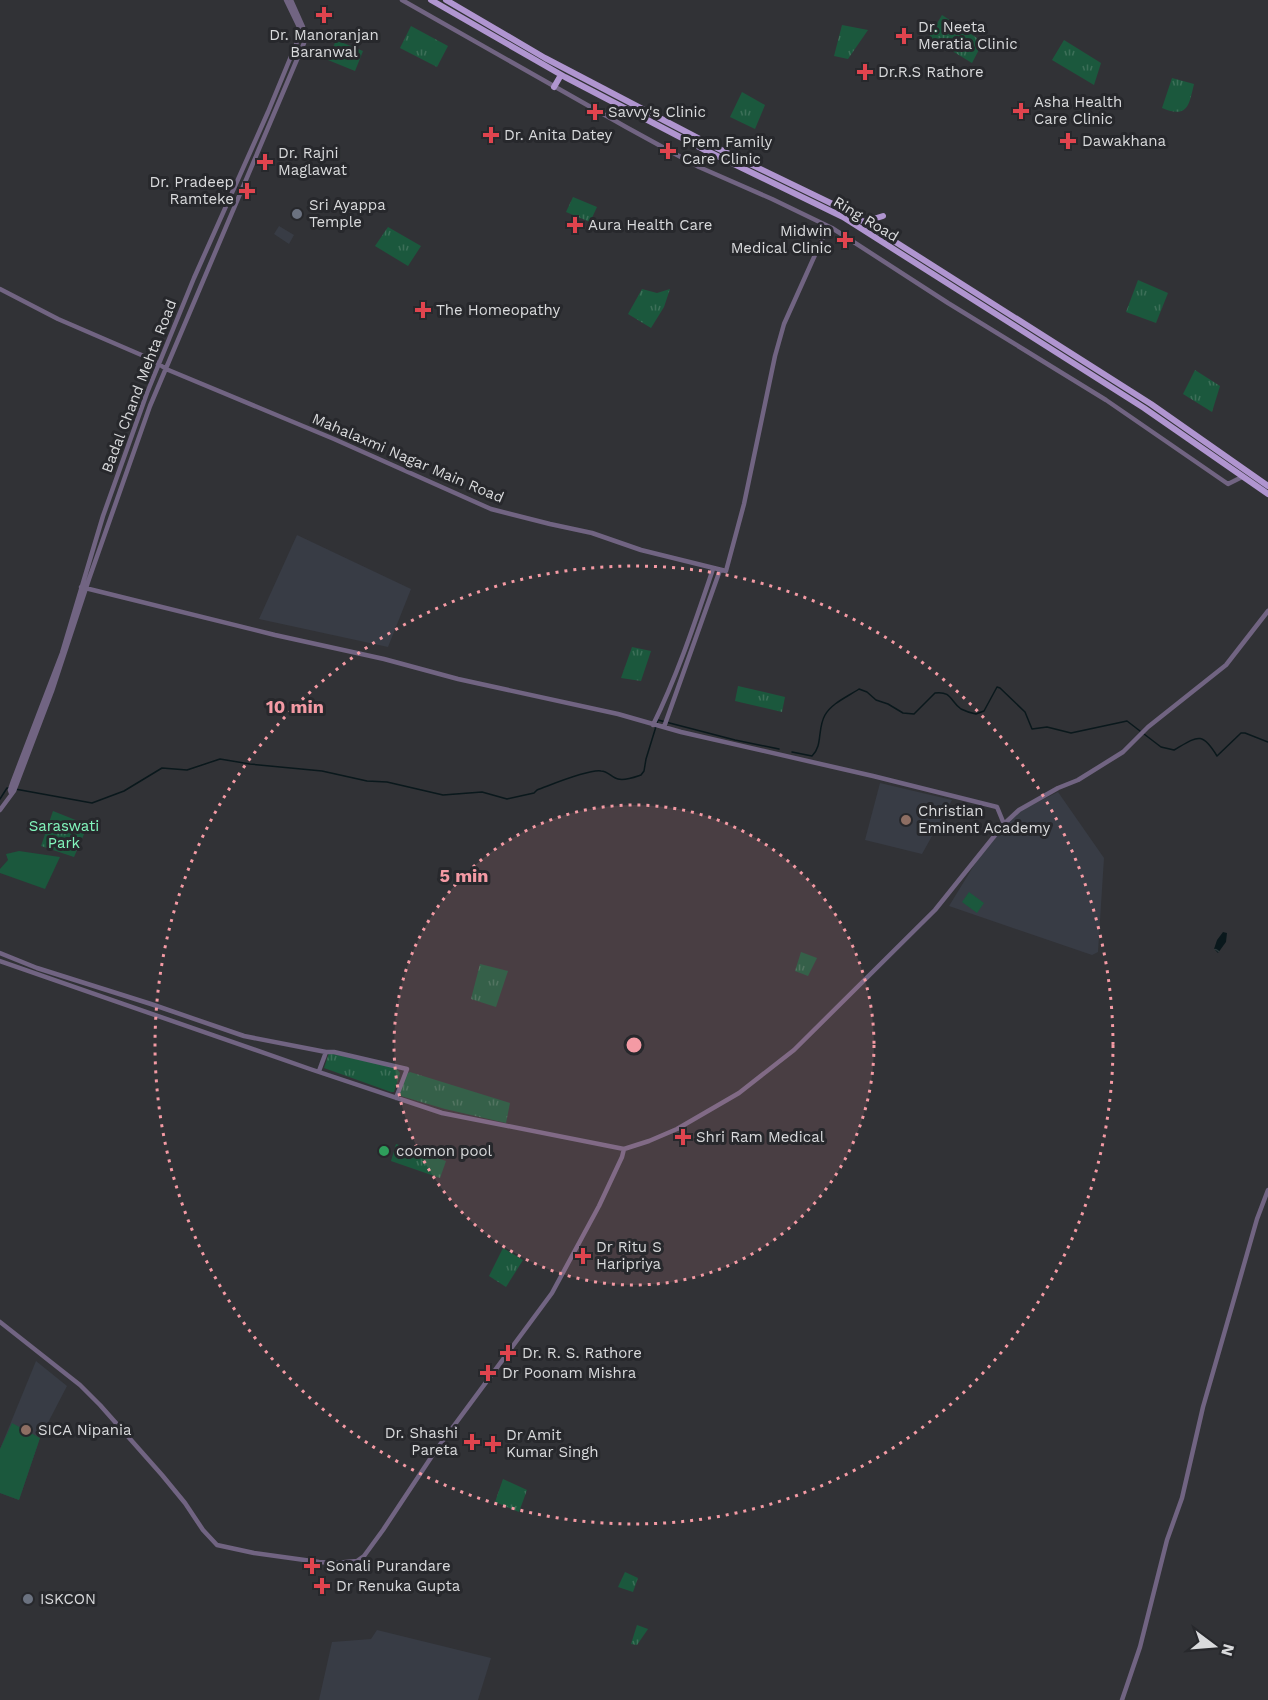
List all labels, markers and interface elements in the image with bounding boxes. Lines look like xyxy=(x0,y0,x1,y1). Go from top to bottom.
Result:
marker: Dr. Manoranjan Baranwal xyxy=(315,6,333,24)
place label: Dr. Neeta Meratia Clinic xyxy=(918,18,1018,53)
place label: Dr. Manoranjan Baranwal xyxy=(269,26,379,61)
marker: Dr. Neeta Meratia Clinic xyxy=(895,27,913,45)
marker: Dr.R.S Rathore xyxy=(856,63,874,81)
place label: Dr.R.S Rathore xyxy=(878,63,984,81)
place label: Asha Health Care Clinic xyxy=(1034,93,1122,128)
marker: Asha Health Care Clinic xyxy=(1012,102,1030,120)
marker: Savvy's Clinic xyxy=(586,103,604,121)
place label: Savvy's Clinic xyxy=(608,103,706,121)
marker: Dr. Anita Datey xyxy=(482,126,500,144)
place label: Dr. Anita Datey xyxy=(504,126,612,144)
marker: Dawakhana xyxy=(1059,132,1077,150)
place label: Dawakhana xyxy=(1082,132,1167,150)
place label: Prem Family Care Clinic xyxy=(682,133,772,168)
marker: Prem Family Care Clinic xyxy=(659,142,677,160)
place label: Dr. Rajni Maglawat xyxy=(278,144,348,179)
marker: Dr. Rajni Maglawat xyxy=(256,153,274,171)
place label: Dr. Pradeep Ramteke xyxy=(150,173,234,208)
marker: Dr. Pradeep Ramteke xyxy=(238,182,256,200)
street label: Ring Road xyxy=(830,193,902,245)
place label: Sri Ayappa Temple xyxy=(309,196,386,231)
marker: Sri Ayappa Temple xyxy=(290,207,304,221)
marker: Aura Health Care xyxy=(566,216,584,234)
place label: Aura Health Care xyxy=(588,216,713,234)
place label: Midwin Medical Clinic xyxy=(731,222,832,257)
marker: Midwin Medical Clinic xyxy=(836,231,854,249)
street label: Badal Chand Mehta Road xyxy=(98,297,180,475)
marker: The Homeopathy xyxy=(414,301,432,319)
place label: The Homeopathy xyxy=(436,301,561,319)
street label: Mahalaxmi Nagar Main Road xyxy=(309,409,507,507)
text: 10 min xyxy=(266,696,324,717)
place label: Christian Eminent Academy xyxy=(918,802,1051,837)
marker: Christian Eminent Academy xyxy=(899,813,913,827)
park label: Saraswati Park xyxy=(29,817,99,852)
text: 5 min xyxy=(440,865,488,886)
centre of rings xyxy=(624,1035,644,1055)
marker: Shri Ram Medical xyxy=(674,1128,692,1146)
place label: Shri Ram Medical xyxy=(696,1128,825,1146)
place label: coomon pool xyxy=(396,1142,493,1160)
marker: coomon pool xyxy=(377,1144,391,1158)
place label: Dr Ritu S Haripriya xyxy=(596,1238,662,1273)
marker: Dr Ritu S Haripriya xyxy=(574,1247,592,1265)
marker: Dr. R. S. Rathore xyxy=(499,1344,517,1362)
place label: Dr. R. S. Rathore xyxy=(522,1344,642,1362)
marker: Dr Poonam Mishra xyxy=(479,1364,497,1382)
place label: Dr Poonam Mishra xyxy=(502,1364,637,1382)
place label: SICA Nipania xyxy=(38,1421,132,1439)
marker: SICA Nipania xyxy=(19,1423,33,1437)
place label: Dr. Shashi Pareta xyxy=(385,1424,459,1459)
place label: Dr Amit Kumar Singh xyxy=(506,1426,598,1461)
marker: Dr. Shashi Pareta xyxy=(463,1433,481,1451)
marker: Dr Amit Kumar Singh xyxy=(484,1435,502,1453)
marker: Sonali Purandare xyxy=(303,1557,321,1575)
place label: Sonali Purandare xyxy=(326,1557,451,1575)
marker: Dr Renuka Gupta xyxy=(313,1577,331,1595)
place label: Dr Renuka Gupta xyxy=(336,1577,461,1595)
place label: ISKCON xyxy=(40,1590,96,1608)
marker: ISKCON xyxy=(21,1592,35,1606)
north arrow xyxy=(1184,1616,1244,1676)
text: N xyxy=(1217,1642,1239,1658)

